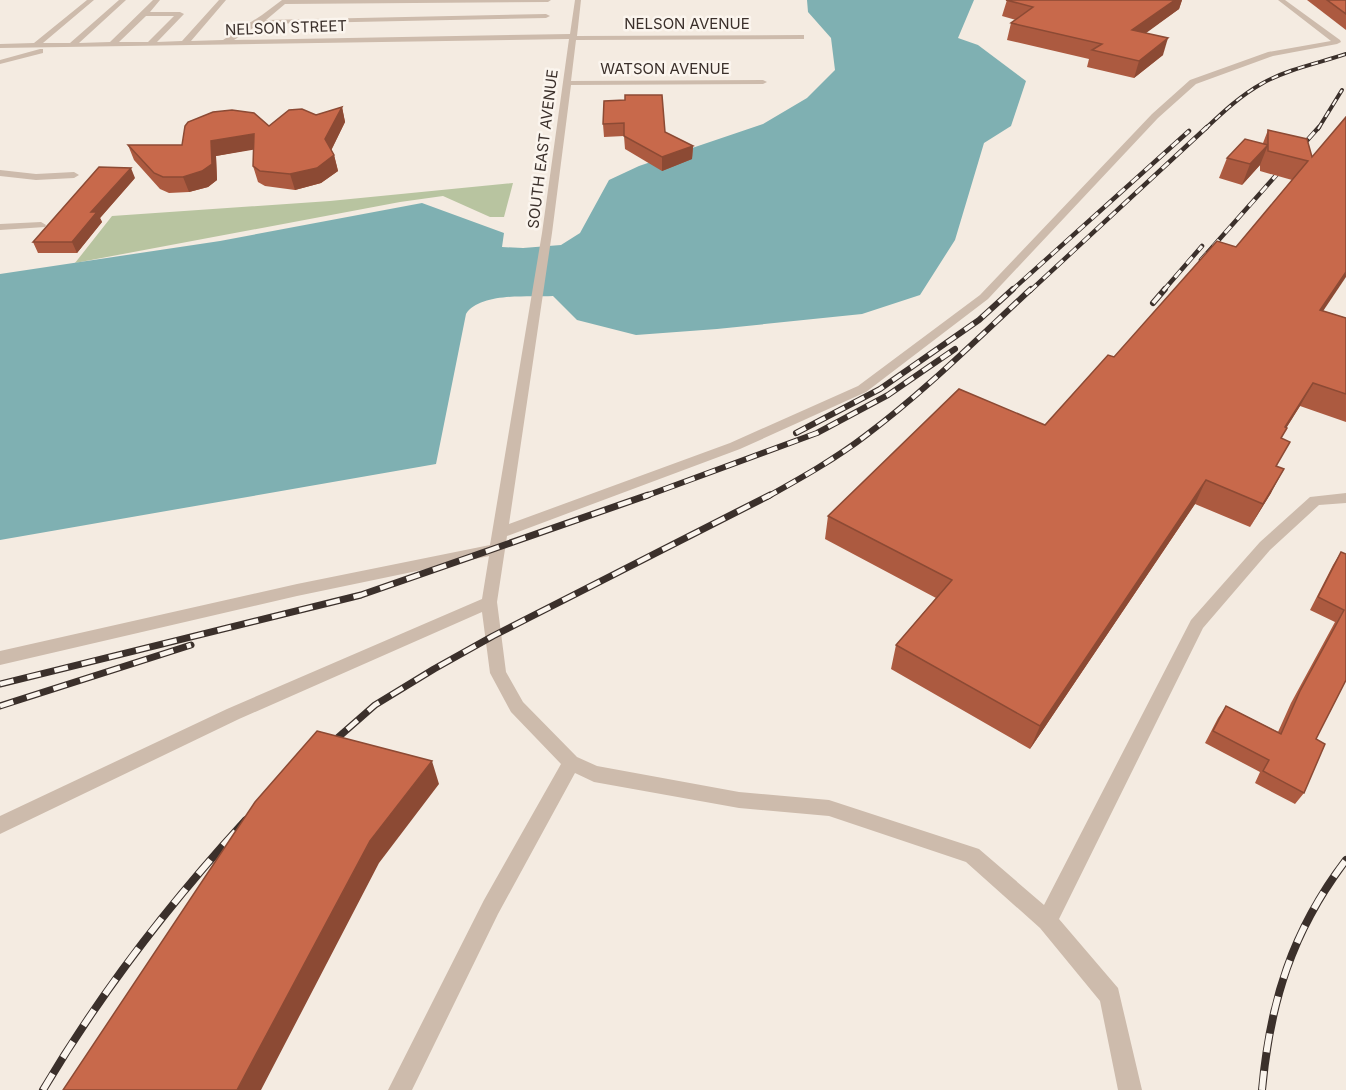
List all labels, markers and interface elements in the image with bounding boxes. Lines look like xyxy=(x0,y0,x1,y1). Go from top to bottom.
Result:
street label: NELSON AVENUE xyxy=(624,14,750,33)
street label: NELSON STREET xyxy=(225,16,347,39)
street label: WATSON AVENUE xyxy=(600,59,730,78)
street label: SOUTH EAST AVENUE xyxy=(523,68,562,230)

